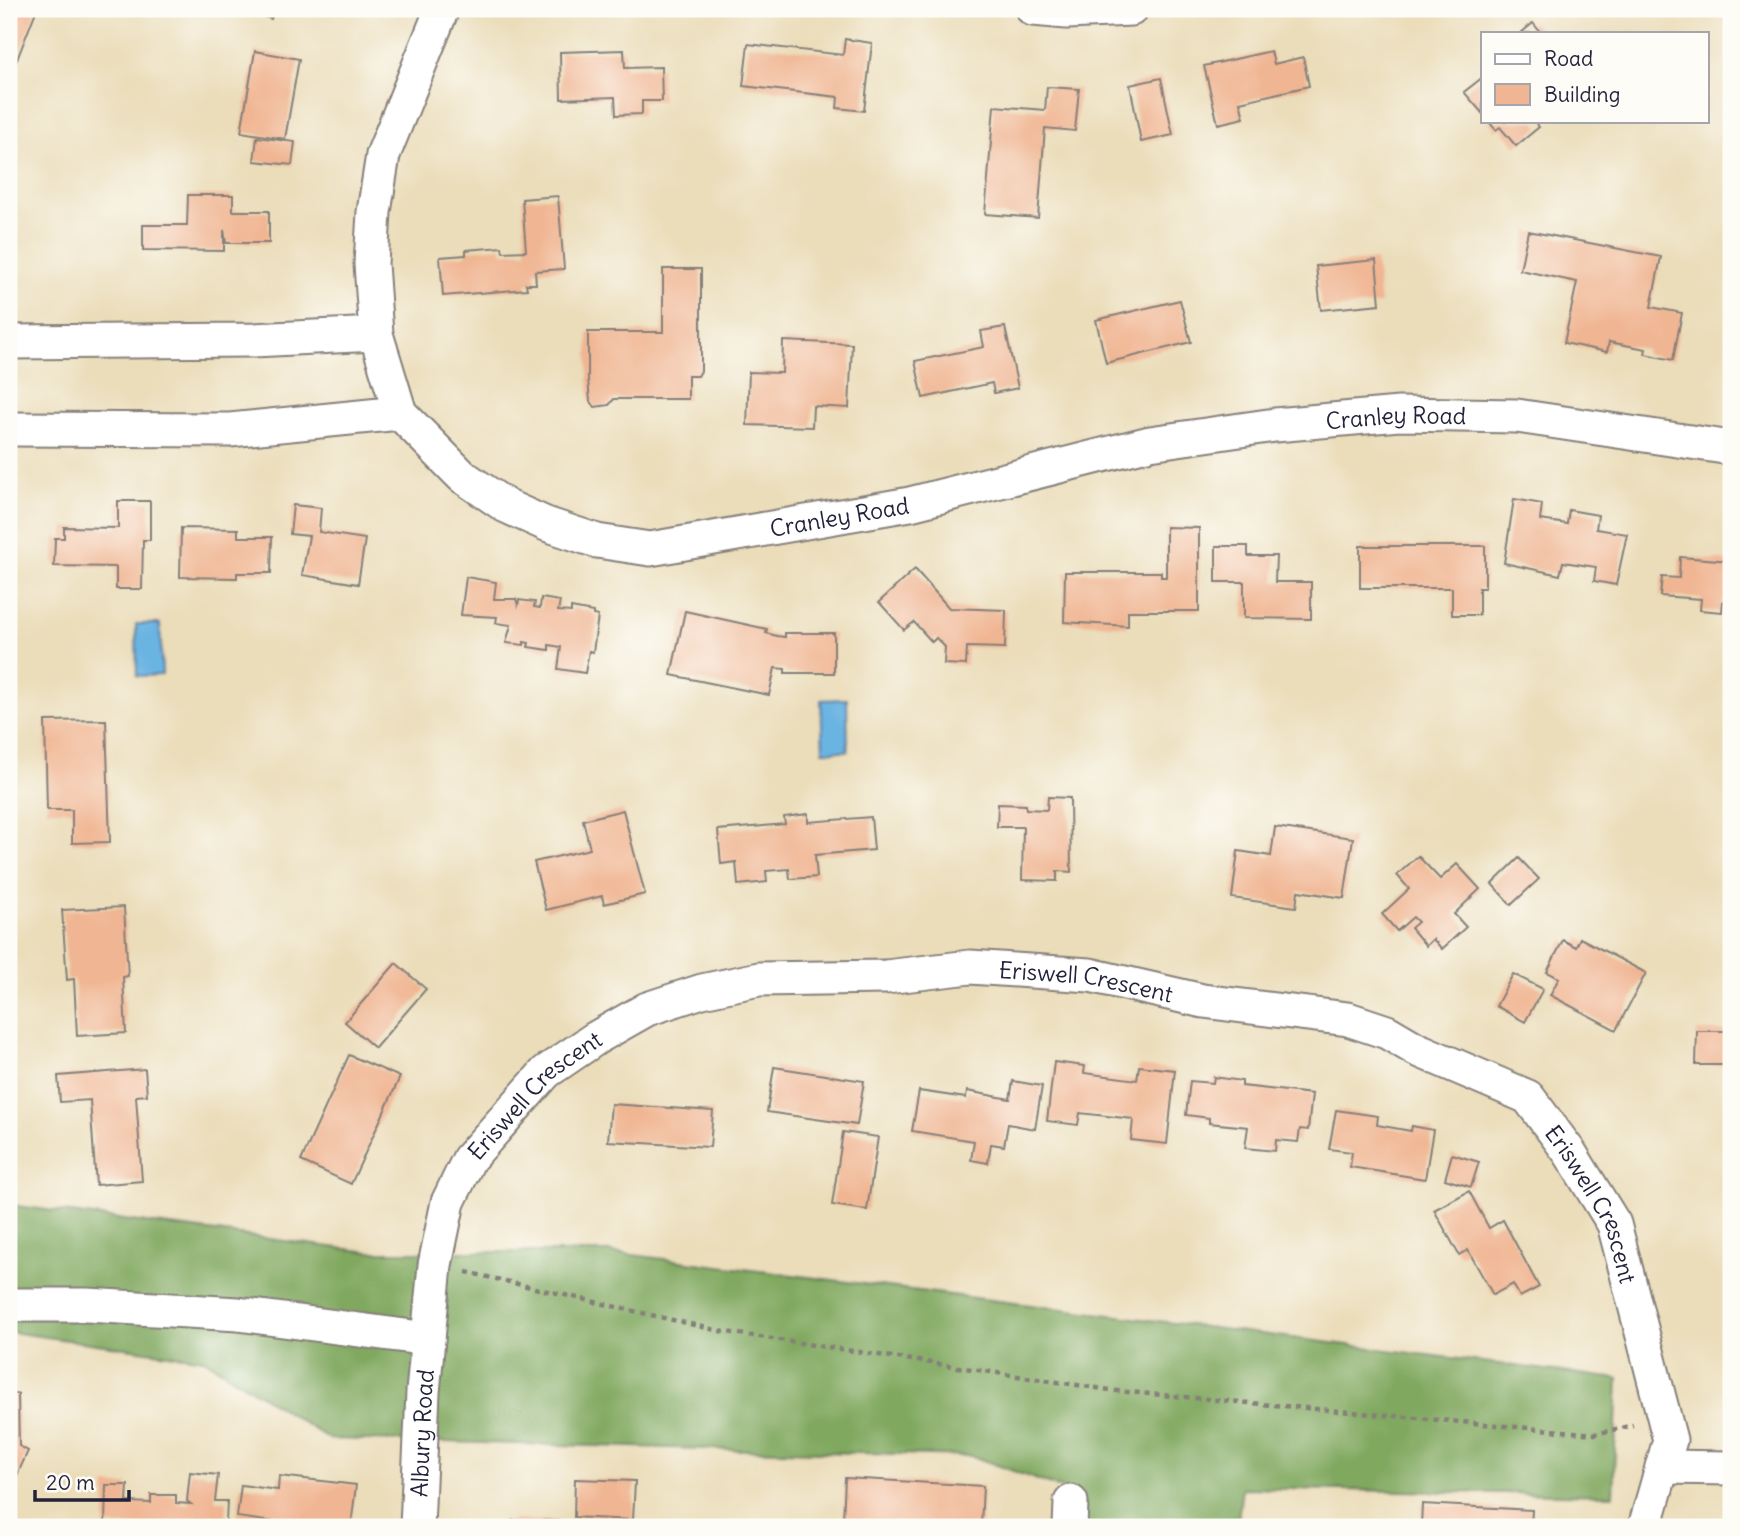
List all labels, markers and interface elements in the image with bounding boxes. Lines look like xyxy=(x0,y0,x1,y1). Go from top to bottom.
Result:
legend xyxy=(1481,32,1708,122)
text: Road xyxy=(1544,45,1593,72)
text: Building xyxy=(1544,81,1620,108)
street label: Cranley Road xyxy=(1325,399,1466,435)
street label: Cranley Road xyxy=(768,490,911,543)
street label: Eriswell Crescent xyxy=(998,954,1176,1008)
street label: Eriswell Crescent xyxy=(461,1024,607,1165)
street label: Eriswell Crescent xyxy=(1539,1119,1643,1286)
street label: Albury Road xyxy=(404,1368,440,1498)
scale bar xyxy=(35,1459,130,1503)
text: 20 m xyxy=(46,1469,95,1496)

